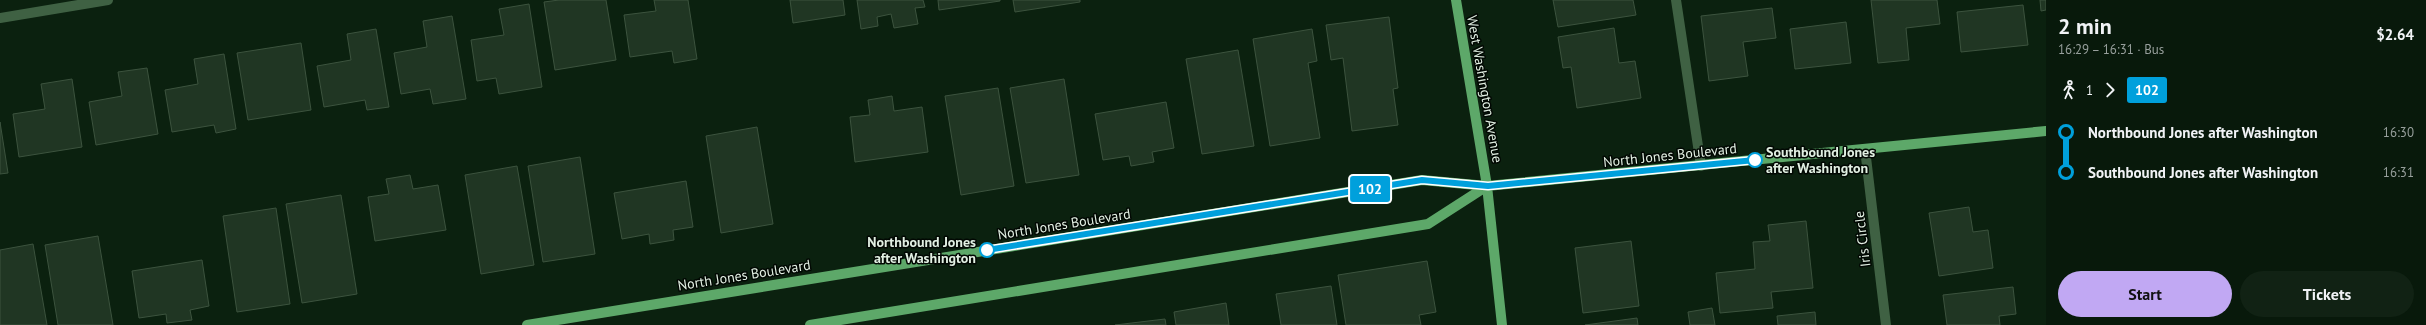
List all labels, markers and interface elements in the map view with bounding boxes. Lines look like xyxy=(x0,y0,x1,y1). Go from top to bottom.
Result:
text: 2 min xyxy=(2058,12,2112,40)
street label: West Washington Avenue xyxy=(1463,14,1507,164)
text: $2.64 xyxy=(2376,25,2414,44)
text: 16:29 – 16:31 · Bus xyxy=(2058,41,2164,58)
icon: walk xyxy=(2058,79,2080,101)
icon: forward xyxy=(2099,79,2121,101)
text: 102 xyxy=(2135,81,2159,99)
text: 1 xyxy=(2086,82,2093,99)
text: Northbound Jones after Washington xyxy=(2088,123,2318,142)
text: 16:30 xyxy=(2383,124,2414,141)
street label: North Jones Boulevard xyxy=(1602,139,1738,171)
place label: Southbound Jones after Washington xyxy=(1766,143,1875,177)
marker: Southbound Jones after Washington xyxy=(1747,152,1763,168)
text: Southbound Jones after Washington xyxy=(2088,163,2318,182)
text: 16:31 xyxy=(2383,164,2414,181)
line badge: 102 xyxy=(1347,176,1393,202)
text: 102 xyxy=(1358,180,1382,198)
street label: North Jones Boulevard xyxy=(996,205,1132,243)
street label: Iris Circle xyxy=(1850,210,1874,268)
place label: Northbound Jones after Washington xyxy=(867,233,976,267)
marker: Northbound Jones after Washington xyxy=(979,242,995,258)
street label: North Jones Boulevard xyxy=(676,256,812,294)
button: Start xyxy=(2058,271,2232,317)
button: Tickets xyxy=(2240,271,2414,317)

